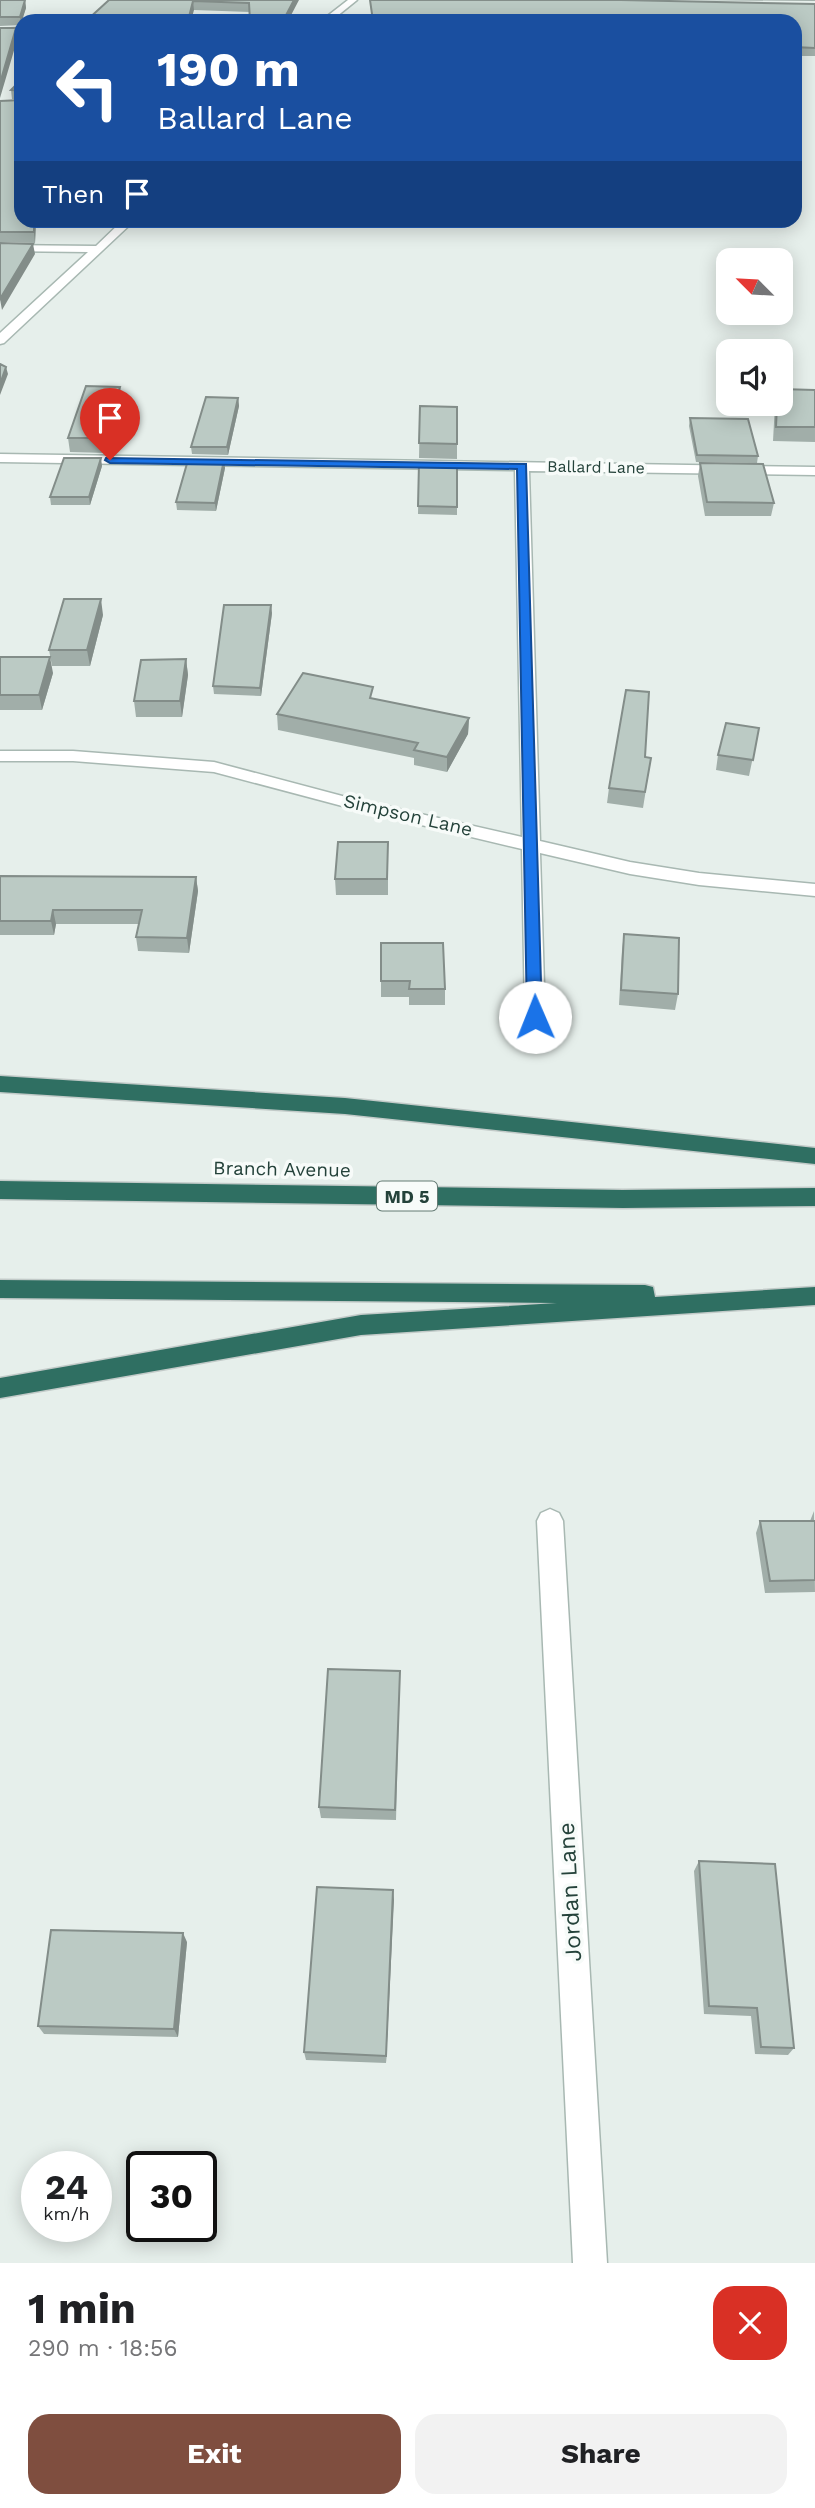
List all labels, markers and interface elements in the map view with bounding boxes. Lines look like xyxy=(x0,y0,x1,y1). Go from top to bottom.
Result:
text: 190 m xyxy=(157,40,300,98)
icon: left xyxy=(42,42,133,133)
text: Ballard Lane xyxy=(157,99,353,137)
icon: arrive xyxy=(118,175,156,213)
text: Then xyxy=(42,179,104,209)
north arrow xyxy=(716,248,793,326)
map controls xyxy=(716,248,793,416)
button: sound xyxy=(716,339,793,416)
pin xyxy=(80,388,140,460)
icon: arrive xyxy=(91,399,129,437)
street label: Ballard Lane xyxy=(547,457,645,477)
street label: Simpson Lane xyxy=(341,789,475,841)
position arrow xyxy=(498,980,572,1054)
street label: Branch Avenue xyxy=(213,1156,351,1182)
road number: MD 5 xyxy=(377,1182,437,1210)
street label: Jordan Lane xyxy=(553,1822,587,1962)
speed limit sign: 30 xyxy=(126,2151,217,2242)
text: 24 xyxy=(45,2166,88,2208)
text: km/h xyxy=(43,2203,90,2224)
text: 1 min xyxy=(28,2284,136,2333)
button: close xyxy=(713,2286,787,2360)
text: 290 m · 18:56 xyxy=(28,2335,177,2362)
button: Exit xyxy=(28,2414,401,2494)
button: Share xyxy=(415,2414,787,2494)

